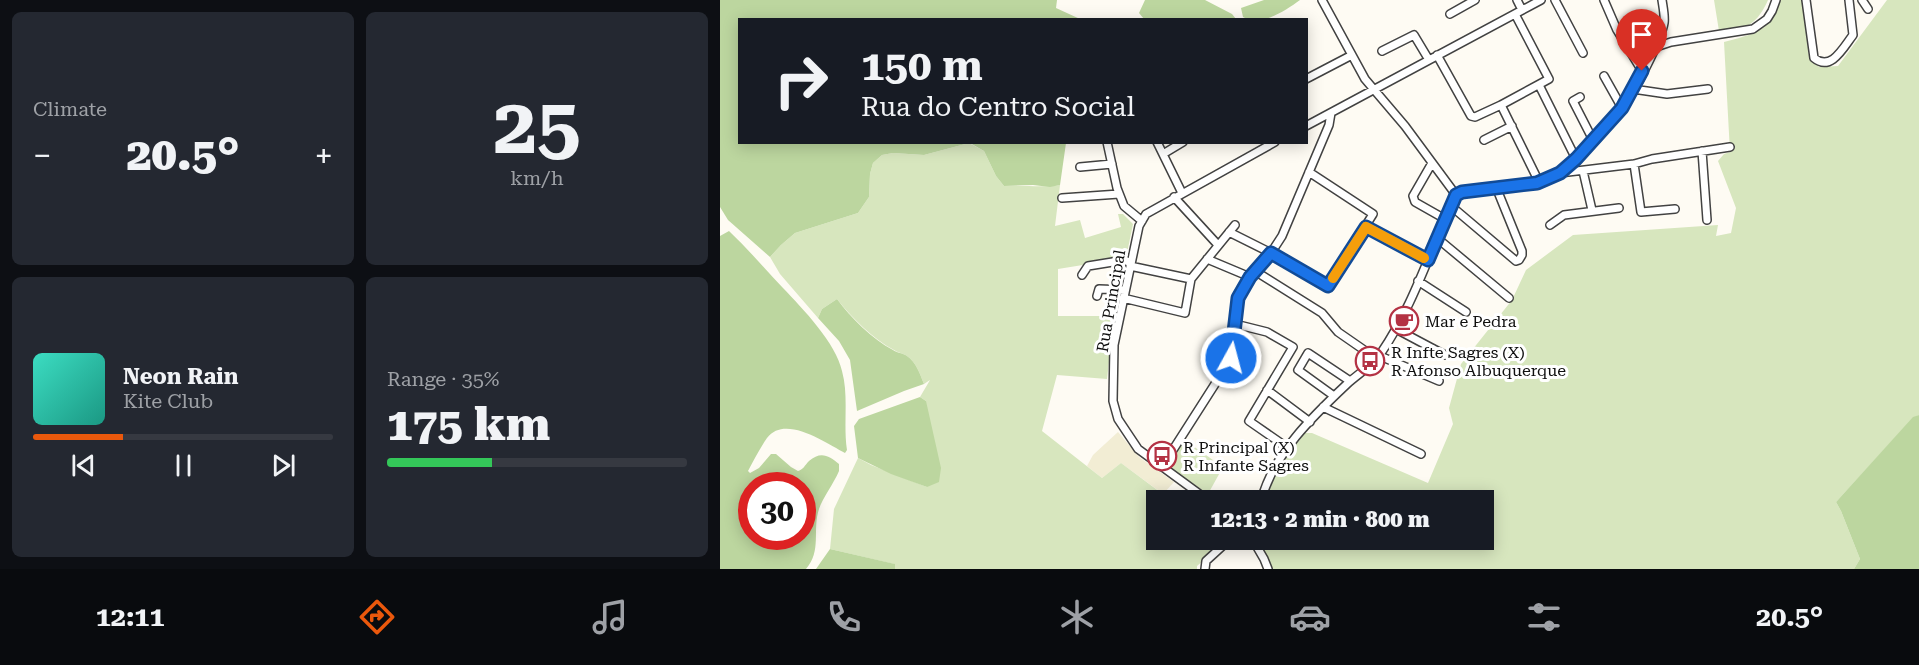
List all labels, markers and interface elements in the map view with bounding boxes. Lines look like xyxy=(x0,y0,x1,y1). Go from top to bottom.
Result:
pin xyxy=(1616,9,1667,71)
icon: arrive xyxy=(1625,18,1658,51)
text: 150 m xyxy=(861,41,983,90)
icon: right xyxy=(762,42,840,120)
text: 25 xyxy=(493,81,581,172)
text: Rua do Centro Social xyxy=(861,91,1135,123)
text: Climate xyxy=(33,97,107,121)
text: 20.5° xyxy=(126,128,240,181)
text: − xyxy=(33,136,51,175)
text: + xyxy=(315,136,333,175)
text: km/h xyxy=(510,166,564,190)
street label: Rua Principal xyxy=(1093,248,1129,354)
cafe icon: Mar e Pedra xyxy=(1388,305,1420,337)
place label: Mar e Pedra xyxy=(1425,312,1517,331)
position arrow xyxy=(1199,326,1263,390)
place label: R Infte Sagres (X) R Afonso Albuquerque xyxy=(1391,343,1566,380)
bus stop icon: R Infte Sagres (X) R Afonso Albuquerque xyxy=(1354,345,1386,377)
text: Neon Rain xyxy=(123,364,238,389)
text: Range · 35% xyxy=(387,367,499,391)
text: Kite Club xyxy=(123,389,213,413)
text: 175 km xyxy=(387,398,550,451)
place label: R Principal (X) R Infante Sagres xyxy=(1183,438,1309,475)
bus stop icon: R Principal (X) R Infante Sagres xyxy=(1146,440,1178,472)
icon: previous xyxy=(67,449,100,482)
icon: pause xyxy=(167,449,200,482)
icon: next xyxy=(267,449,300,482)
speed limit sign: 30 xyxy=(738,472,816,550)
text: 12:13 · 2 min · 800 m xyxy=(1210,507,1430,532)
icon: directions xyxy=(356,596,398,638)
icon: music xyxy=(589,596,631,638)
icon: phone xyxy=(823,596,865,638)
icon: climate xyxy=(1056,596,1098,638)
icon: car xyxy=(1289,596,1331,638)
icon: filters xyxy=(1523,596,1565,638)
text: 12:11 xyxy=(96,601,165,633)
text: 20.5° xyxy=(1756,601,1823,633)

